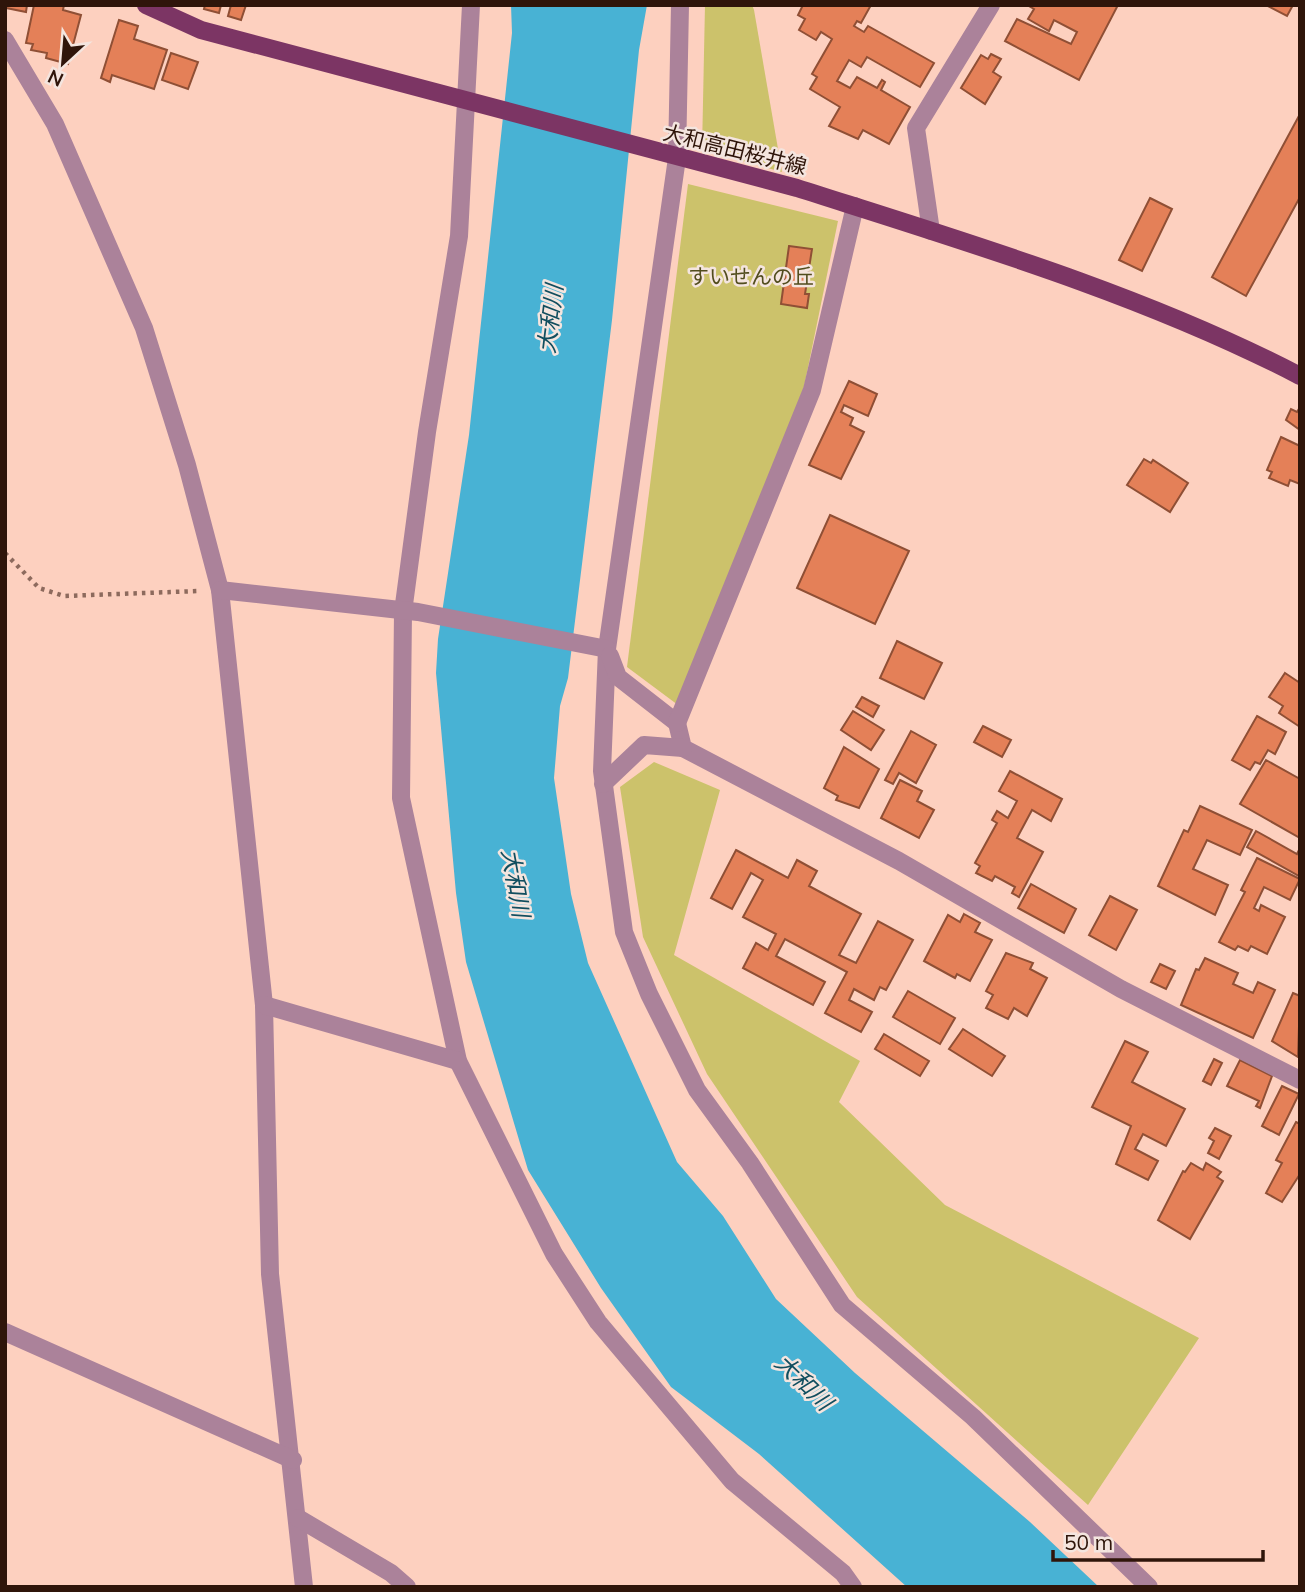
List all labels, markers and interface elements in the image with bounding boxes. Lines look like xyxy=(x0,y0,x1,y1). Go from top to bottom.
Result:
north arrow xyxy=(28,28,98,98)
text: N xyxy=(44,64,67,92)
street label: 大和高田桜井線 xyxy=(661,119,809,179)
park label: すいせんの丘 xyxy=(688,263,814,289)
water label: 大和川 xyxy=(531,280,569,355)
water label: 大和川 xyxy=(496,847,537,922)
water label: 大和川 xyxy=(769,1348,841,1418)
scale bar xyxy=(1053,1518,1263,1562)
text: 50 m xyxy=(1064,1529,1113,1555)

